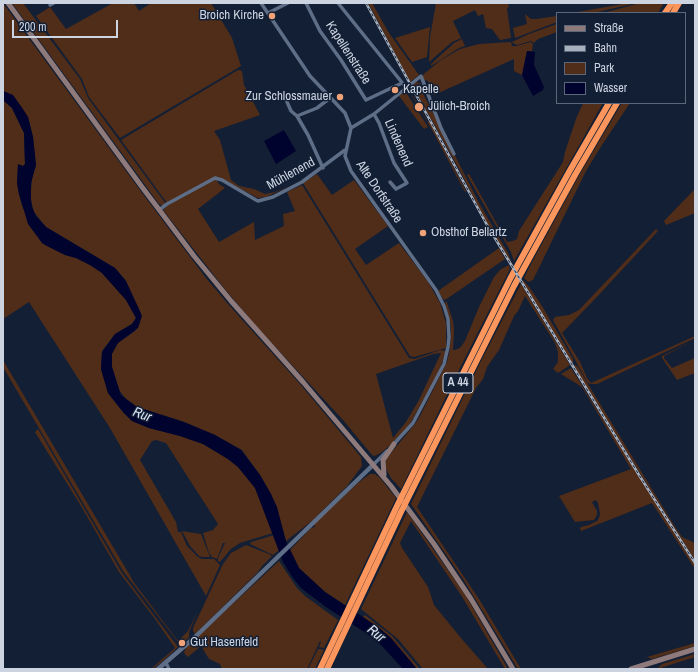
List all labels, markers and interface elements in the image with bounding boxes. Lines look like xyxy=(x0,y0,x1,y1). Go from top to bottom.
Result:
place label: Broich Kirche xyxy=(199,8,264,24)
marker: Broich Kirche xyxy=(267,11,277,21)
scale bar xyxy=(14,12,120,38)
legend xyxy=(556,12,686,104)
text: 200 m xyxy=(19,19,46,35)
street label: Kapellenstraße xyxy=(322,19,374,87)
text: Straße xyxy=(594,20,624,36)
text: Bahn xyxy=(594,40,617,56)
text: Park xyxy=(594,60,614,76)
text: Wasser xyxy=(594,80,627,96)
place label: Kapelle xyxy=(403,82,439,98)
marker: Kapelle xyxy=(390,85,400,95)
place label: Zur Schlossmauer xyxy=(246,89,332,105)
marker: Zur Schlossmauer xyxy=(335,92,345,102)
place label: Jülich-Broich xyxy=(428,99,490,115)
marker: Jülich-Broich xyxy=(413,101,425,113)
street label: Lindenend xyxy=(381,117,415,169)
street label: Mühlenend xyxy=(264,154,318,194)
street label: Alte Dorfstraße xyxy=(352,158,406,226)
place label: Obsthof Bellartz xyxy=(431,225,507,241)
marker: Obsthof Bellartz xyxy=(418,228,428,238)
road number: A 44 xyxy=(443,373,473,393)
water label: Rur xyxy=(130,404,154,426)
water label: Rur xyxy=(364,622,388,646)
place label: Gut Hasenfeld xyxy=(190,635,258,651)
marker: Gut Hasenfeld xyxy=(177,638,187,648)

